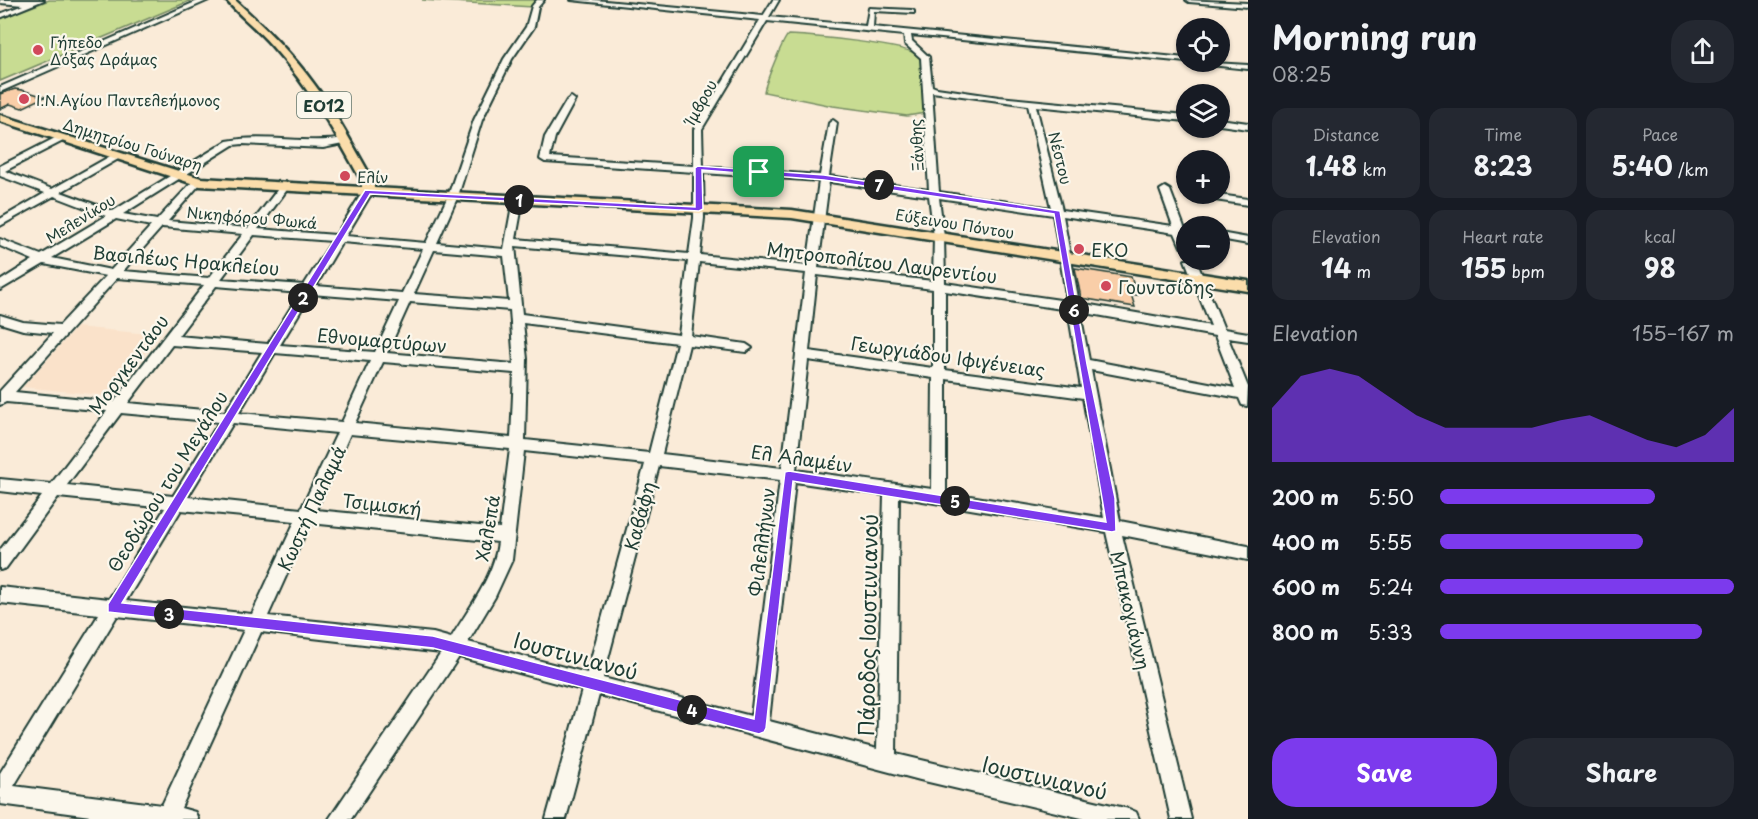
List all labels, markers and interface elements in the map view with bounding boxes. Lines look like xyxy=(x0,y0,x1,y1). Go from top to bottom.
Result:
text: Morning run xyxy=(1272,11,1477,61)
map controls xyxy=(1176,18,1230,270)
button: locate xyxy=(1176,18,1230,72)
button: share xyxy=(1671,20,1734,83)
place label: Γήπεδο Δόξας Δράμας xyxy=(50,30,158,70)
marker: Γήπεδο Δόξας Δράμας xyxy=(31,43,45,57)
text: 08:25 xyxy=(1272,59,1331,89)
street label: Ίμβρου xyxy=(677,75,722,131)
button: layers xyxy=(1176,84,1230,138)
place label: Ι.Ν.Αγίου Παντελεήμονος xyxy=(36,88,221,111)
marker: Ι.Ν.Αγίου Παντελεήμονος xyxy=(17,92,31,106)
road number: ΕΟ12 xyxy=(297,92,351,118)
street label: Δημητρίου Γούναρη xyxy=(60,112,206,176)
street label: Ξάνθης xyxy=(903,118,929,172)
text: Distance xyxy=(1312,122,1380,146)
text: Time xyxy=(1484,122,1522,146)
text: Pace xyxy=(1642,122,1678,146)
street label: Νέστου xyxy=(1043,129,1079,187)
pin xyxy=(733,146,784,197)
text: 1.48 xyxy=(1305,146,1357,185)
text: 8:23 xyxy=(1474,146,1533,185)
text: 5:40 xyxy=(1611,146,1673,185)
button: + xyxy=(1176,150,1230,204)
icon: arrive xyxy=(742,155,775,188)
text: km xyxy=(1357,157,1387,181)
text: /km xyxy=(1673,157,1709,181)
place label: Ελίν xyxy=(357,165,388,188)
marker: Ελίν xyxy=(338,169,352,183)
pin: 7 xyxy=(864,170,894,200)
text: 7 xyxy=(874,173,884,197)
pin: 1 xyxy=(504,185,534,215)
street label: Μελενίκου xyxy=(41,187,119,249)
text: 1 xyxy=(515,188,523,212)
street label: Νικηφόρου Φωκά xyxy=(186,200,318,234)
street label: Εύξεινου Πόντου xyxy=(894,202,1016,244)
button: − xyxy=(1176,216,1230,270)
text: Elevation xyxy=(1311,224,1381,248)
text: Heart rate xyxy=(1463,224,1543,248)
text: kcal xyxy=(1644,224,1676,248)
street label: Μητροπολίτου Λαυρεντίου xyxy=(765,234,999,290)
place label: EKO xyxy=(1091,236,1128,263)
street label: Βασιλέως Ηρακλείου xyxy=(92,238,280,282)
marker: EKO xyxy=(1072,242,1086,256)
text: 14 xyxy=(1321,248,1351,287)
text: 155 xyxy=(1461,248,1507,287)
text: 98 xyxy=(1644,248,1676,287)
text: m xyxy=(1351,259,1371,283)
text: bpm xyxy=(1507,259,1545,283)
place label: Γουντσίδης xyxy=(1118,273,1214,300)
marker: Γουντσίδης xyxy=(1099,279,1113,293)
pin: 2 xyxy=(288,283,318,313)
text: 2 xyxy=(297,286,309,310)
pin: 6 xyxy=(1059,295,1089,325)
text: 6 xyxy=(1068,298,1080,322)
street label: Μοργκεντάου xyxy=(81,308,175,420)
text: Elevation xyxy=(1272,318,1358,348)
text: 155–167 m xyxy=(1632,318,1734,348)
street label: Εθνομαρτύρων xyxy=(316,321,448,359)
street label: Γεωργιάδου Ιφιγένειας xyxy=(849,329,1047,383)
street label: Θεοδώρου του Μεγάλου xyxy=(100,385,234,577)
street label: Ελ Αλαμέιν xyxy=(750,438,854,478)
street label: Κωστή Παλαμά xyxy=(270,440,352,575)
street label: Καβάφη xyxy=(617,478,661,554)
text: 200 m xyxy=(1272,482,1339,512)
text: 5:50 xyxy=(1368,482,1414,512)
street label: Τσιμισκή xyxy=(341,486,423,522)
street label: Φιλελλήνων xyxy=(741,486,781,598)
pin: 5 xyxy=(940,486,970,516)
text: 5 xyxy=(950,489,960,513)
street label: Χαλεπά xyxy=(468,493,506,563)
street label: Πάροδος Ιουστινιανού xyxy=(849,514,885,736)
text: 400 m xyxy=(1272,527,1340,557)
text: 5:55 xyxy=(1368,527,1412,557)
street label: Μπακογιάννη xyxy=(1104,548,1158,672)
text: 600 m xyxy=(1272,572,1340,602)
text: 5:24 xyxy=(1368,572,1413,602)
pin: 3 xyxy=(154,599,184,629)
text: 3 xyxy=(164,602,174,626)
text: 800 m xyxy=(1272,617,1339,647)
text: 5:33 xyxy=(1368,617,1413,647)
street label: Ιουστινιανού xyxy=(510,623,642,687)
pin: 4 xyxy=(677,695,707,725)
text: 4 xyxy=(687,698,697,722)
button: Save xyxy=(1272,738,1497,807)
button: Share xyxy=(1509,738,1734,807)
street label: Ιουστινιανού xyxy=(979,747,1111,807)

